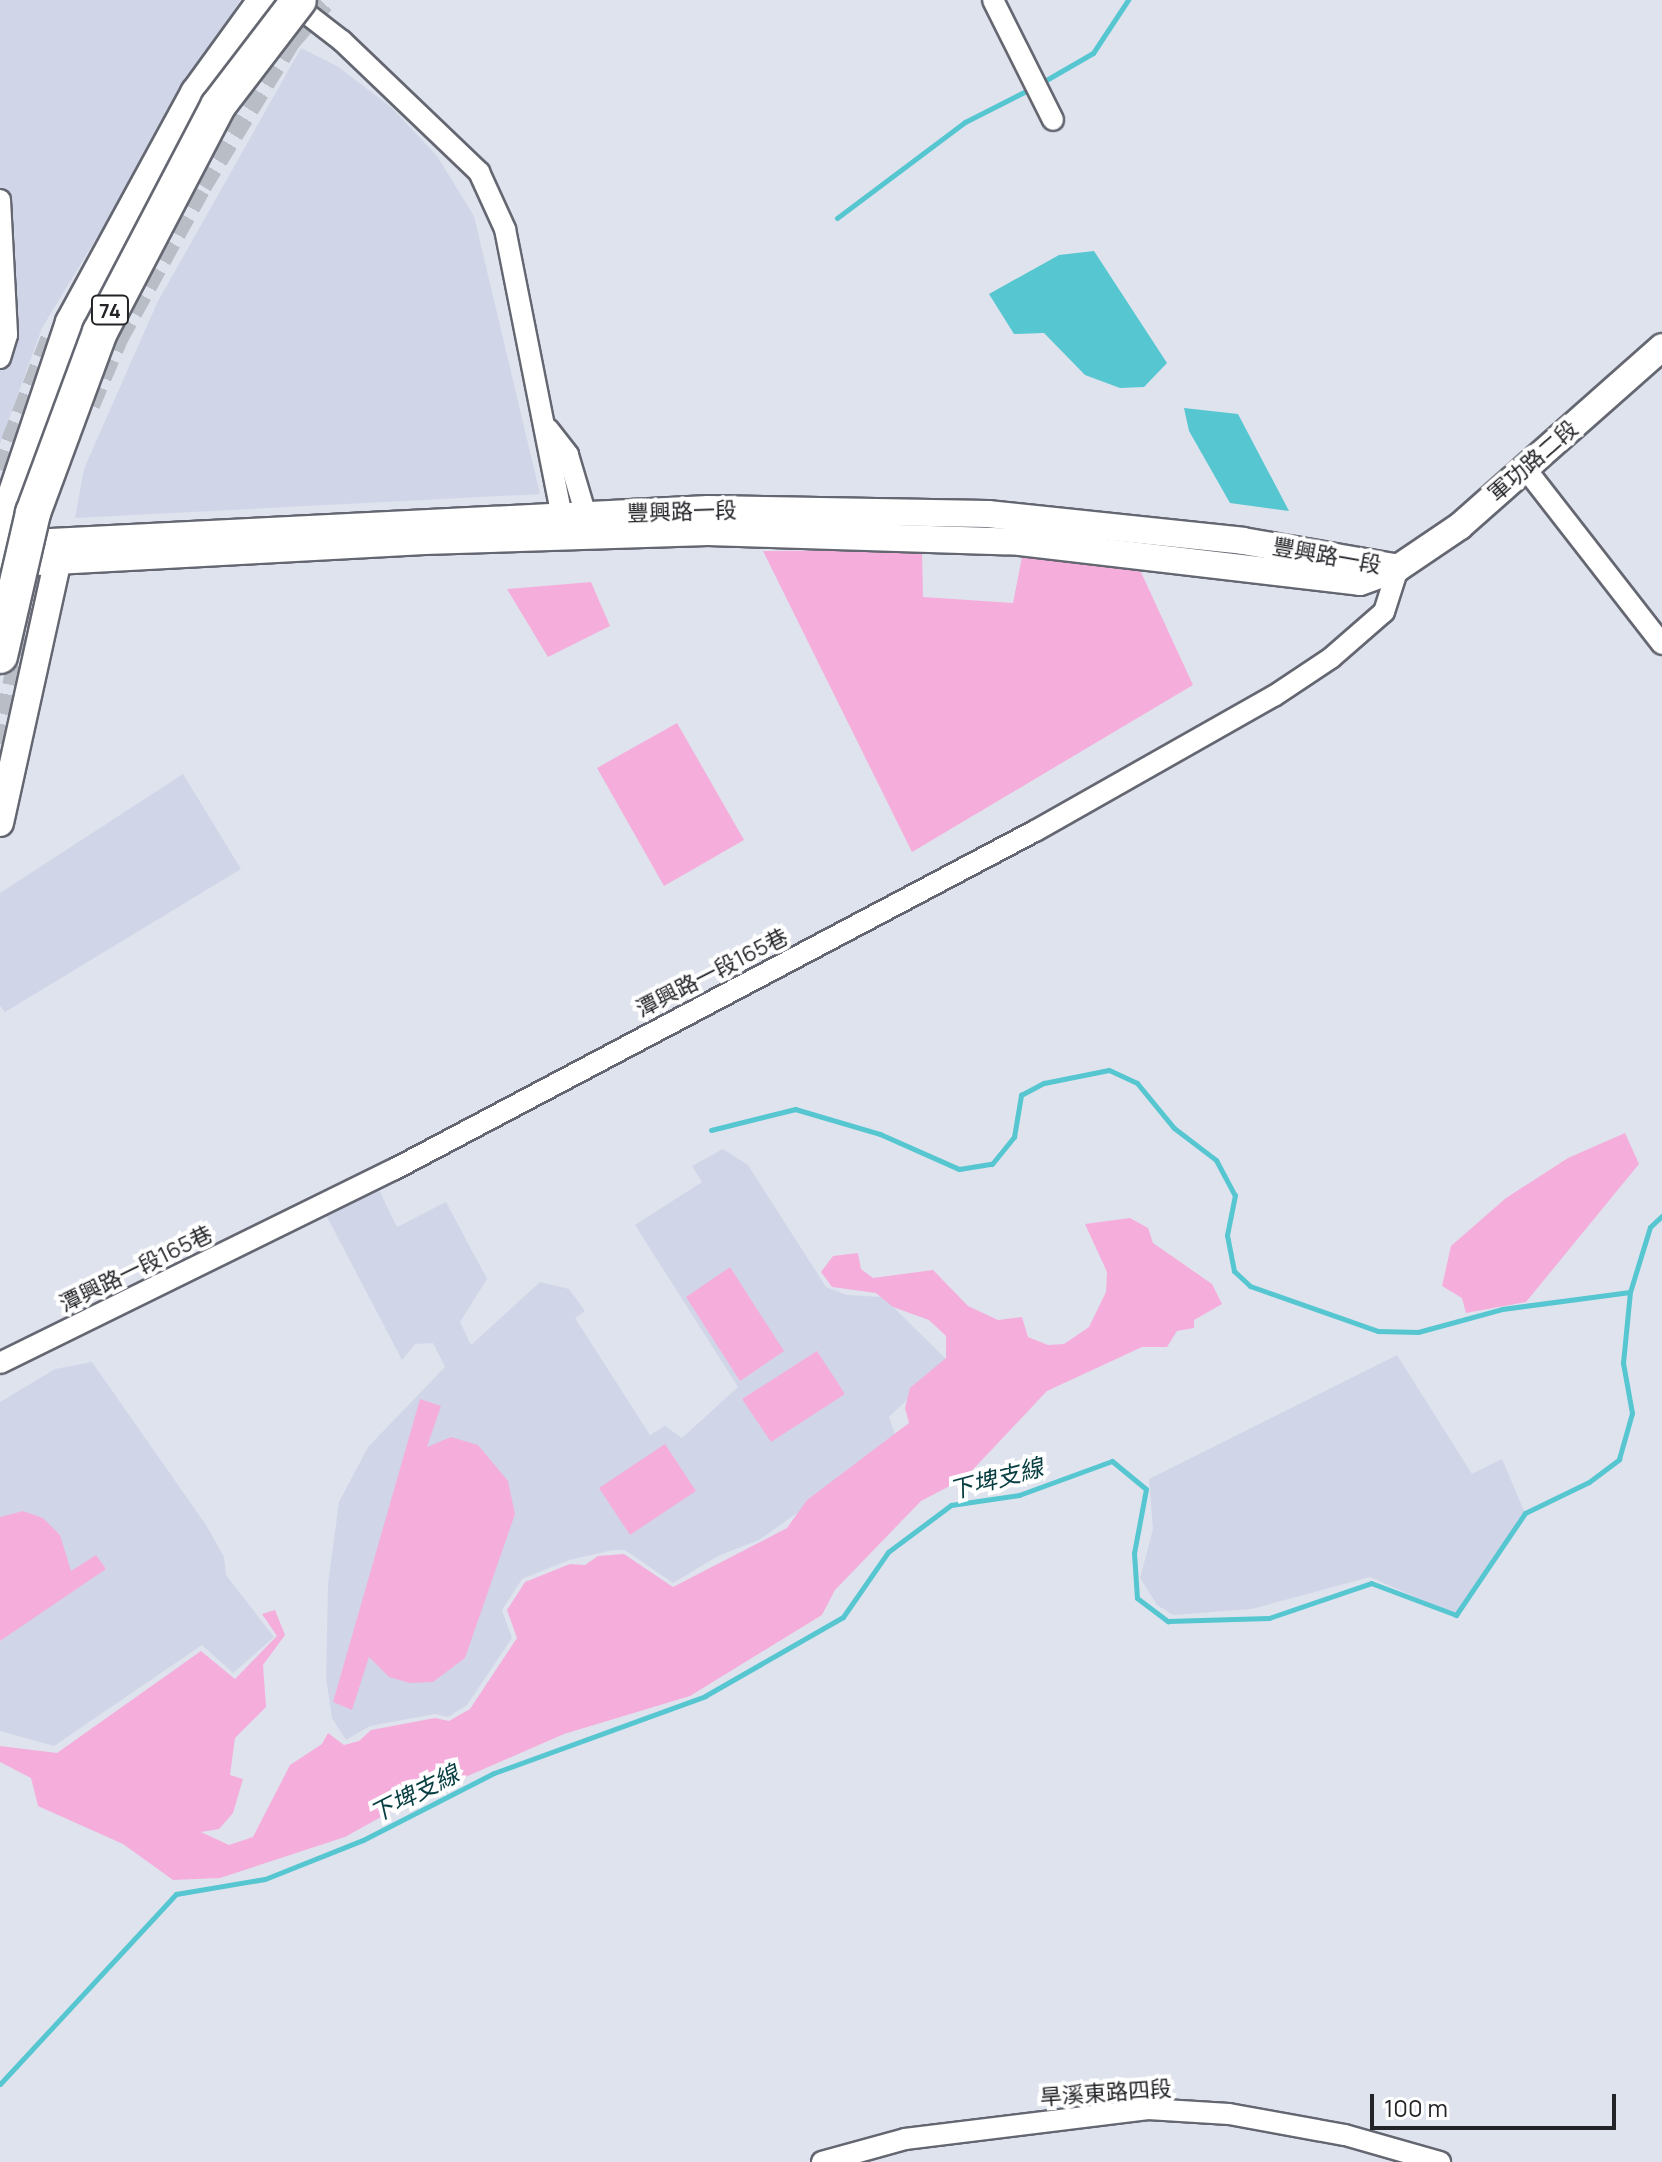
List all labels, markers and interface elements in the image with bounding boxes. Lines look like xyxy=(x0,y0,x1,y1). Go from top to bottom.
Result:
road number: 74 xyxy=(90,294,130,326)
street label: 軍功路二段 xyxy=(1483,415,1583,507)
street label: 豐興路一段 xyxy=(627,497,737,527)
street label: 豐興路一段 xyxy=(1271,533,1383,579)
street label: 潭興路一段165巷 xyxy=(632,923,792,1023)
street label: 潭興路一段165巷 xyxy=(55,1221,217,1317)
water label: 下埤支線 xyxy=(946,1452,1046,1504)
water label: 下埤支線 xyxy=(365,1758,463,1828)
street label: 旱溪東路四段 xyxy=(1039,2075,1173,2111)
scale bar xyxy=(1374,2078,1620,2128)
text: 100 m xyxy=(1384,2091,1448,2124)

